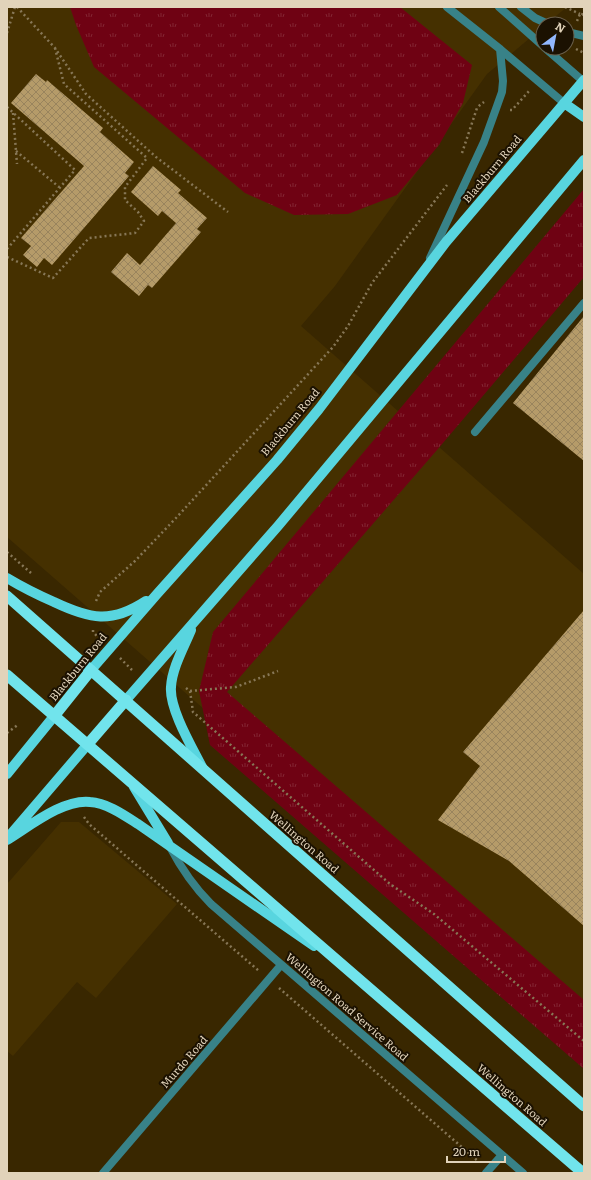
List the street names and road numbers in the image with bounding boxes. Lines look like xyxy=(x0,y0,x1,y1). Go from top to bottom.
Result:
street label: Blackburn Road xyxy=(458,131,524,206)
street label: Blackburn Road xyxy=(256,384,322,459)
street label: Blackburn Road xyxy=(45,629,110,704)
street label: Wellington Road xyxy=(266,806,343,876)
street label: Wellington Road Service Road xyxy=(283,948,413,1064)
street label: Murdo Road xyxy=(156,1032,211,1091)
street label: Wellington Road xyxy=(474,1059,551,1129)

